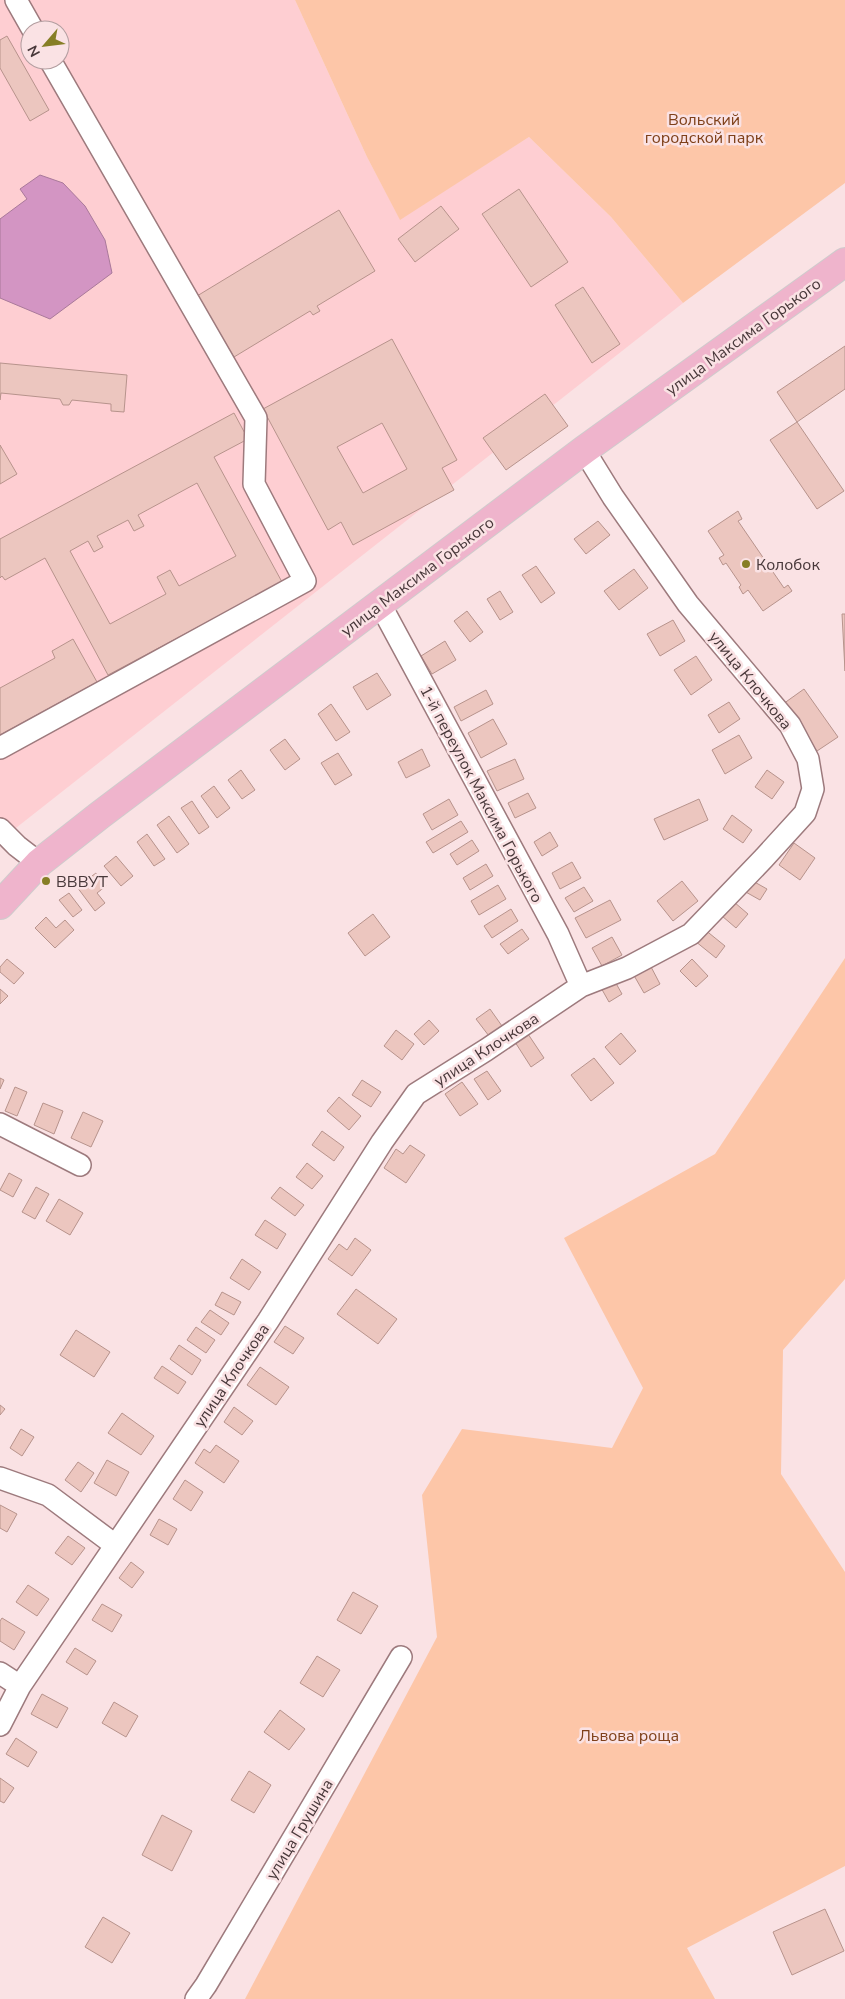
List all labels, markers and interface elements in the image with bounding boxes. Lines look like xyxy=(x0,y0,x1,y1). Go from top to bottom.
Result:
north arrow xyxy=(20,20,70,70)
text: N xyxy=(23,42,45,60)
park label: Вольский городской парк xyxy=(645,109,764,149)
street label: улица Максима Горького xyxy=(661,273,826,401)
street label: улица Максима Горького xyxy=(336,512,499,642)
place label: Колобок xyxy=(756,554,820,576)
marker: Колобок xyxy=(740,558,752,570)
street label: улица Клочкова xyxy=(704,627,797,735)
street label: 1-й переулок Максима Горького xyxy=(414,682,548,907)
place label: ВВВУТ xyxy=(56,871,108,893)
marker: ВВВУТ xyxy=(40,875,52,887)
street label: улица Клочкова xyxy=(430,1008,543,1092)
street label: улица Клочкова xyxy=(189,1319,275,1432)
park label: Львова роща xyxy=(579,1725,679,1747)
street label: улица Грушина xyxy=(261,1775,339,1884)

